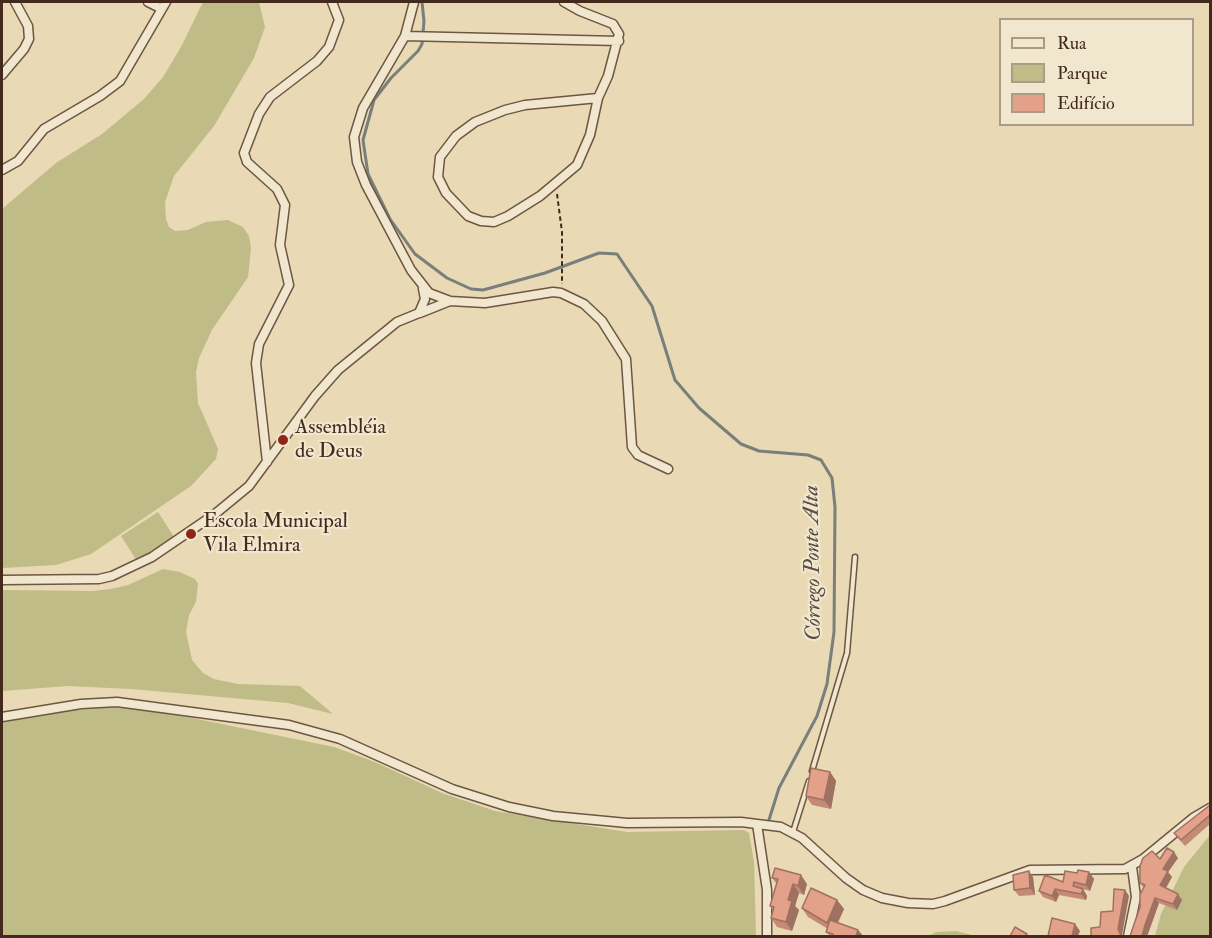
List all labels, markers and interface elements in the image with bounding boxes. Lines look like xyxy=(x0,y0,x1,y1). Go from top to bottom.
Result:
legend xyxy=(999,18,1194,126)
text: Rua xyxy=(1057,32,1086,55)
text: Parque xyxy=(1057,62,1107,85)
text: Edifício xyxy=(1057,92,1115,115)
place label: Assembléia de Deus xyxy=(295,415,386,465)
marker: Assembléia de Deus xyxy=(276,433,290,447)
water label: Córrego Ponte Alta xyxy=(799,485,829,641)
place label: Escola Municipal Vila Elmira xyxy=(203,509,348,559)
marker: Escola Municipal Vila Elmira xyxy=(184,527,198,541)

